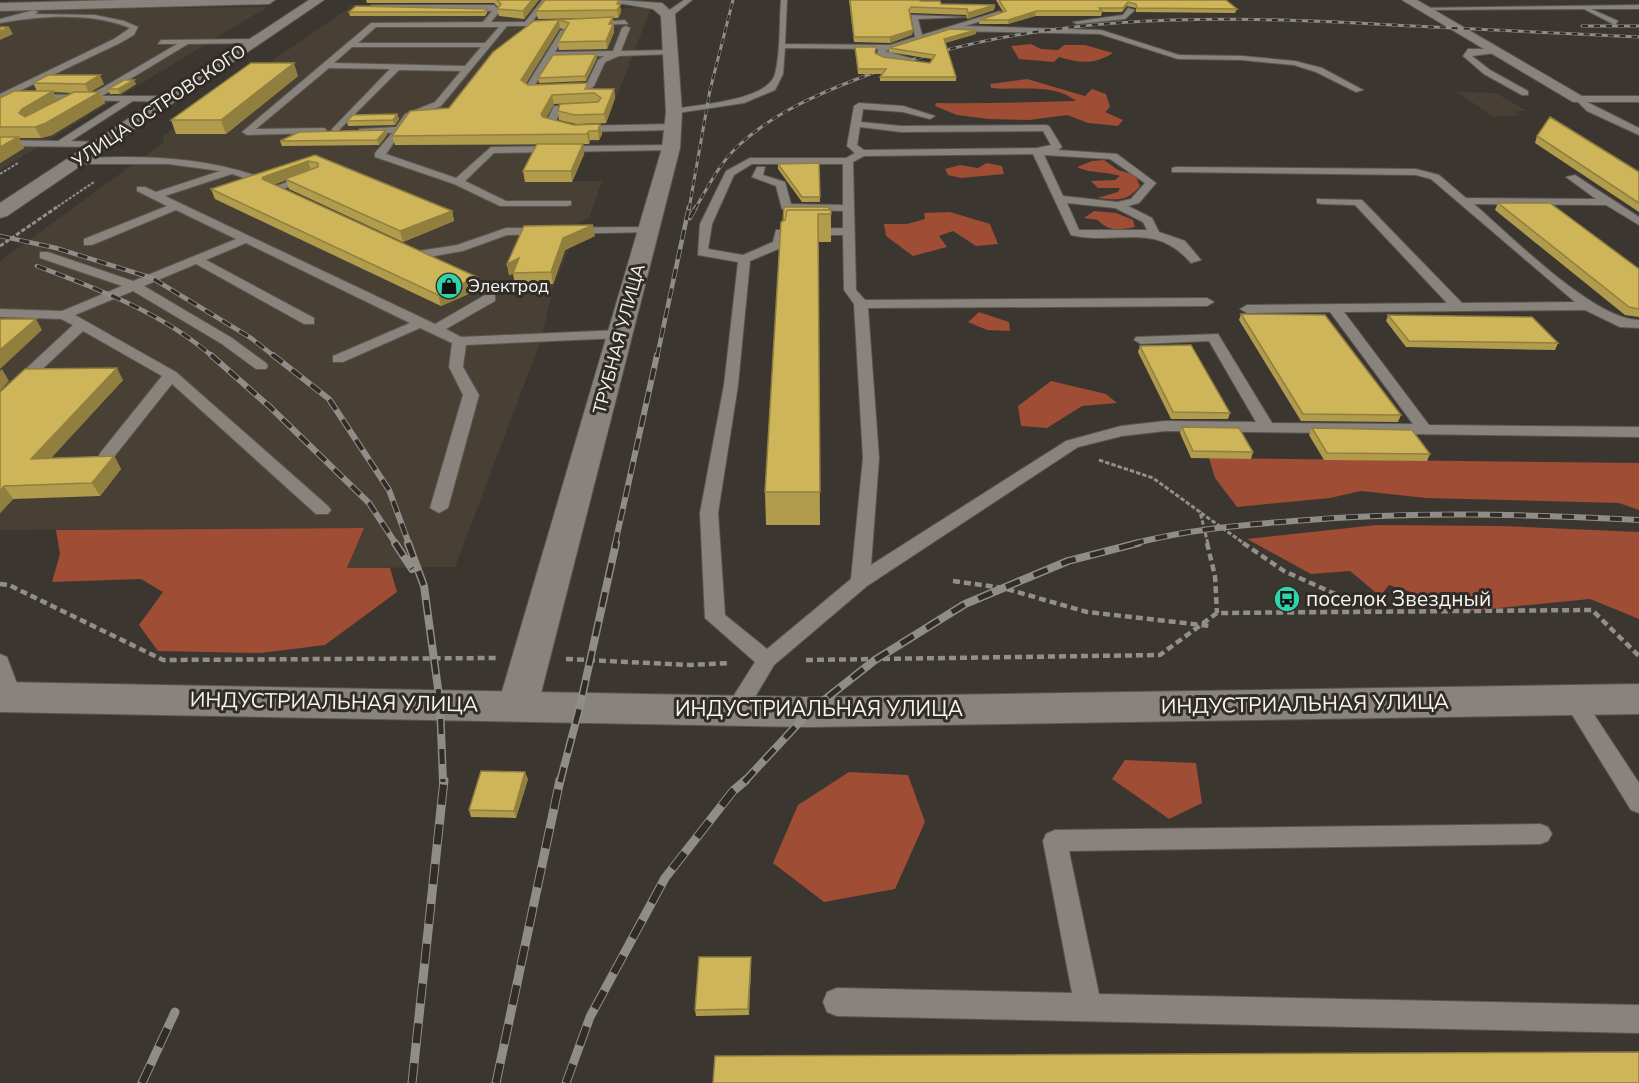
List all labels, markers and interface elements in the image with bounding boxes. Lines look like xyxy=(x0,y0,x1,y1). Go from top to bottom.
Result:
street label: УЛИЦА ОСТРОВСКОГО xyxy=(67,39,251,174)
street label: ТРУБНАЯ УЛИЦА xyxy=(587,261,651,417)
shop icon: Электрод xyxy=(434,271,464,301)
place label: Электрод xyxy=(468,274,549,298)
bus stop icon: поселок Звездный xyxy=(1272,584,1302,614)
place label: поселок Звездный xyxy=(1306,585,1491,613)
street label: ИНДУСТРИАЛЬНАЯ УЛИЦА xyxy=(190,685,478,719)
street label: ИНДУСТРИАЛЬНАЯ УЛИЦА xyxy=(1161,687,1449,721)
street label: ИНДУСТРИАЛЬНАЯ УЛИЦА xyxy=(675,695,963,723)

